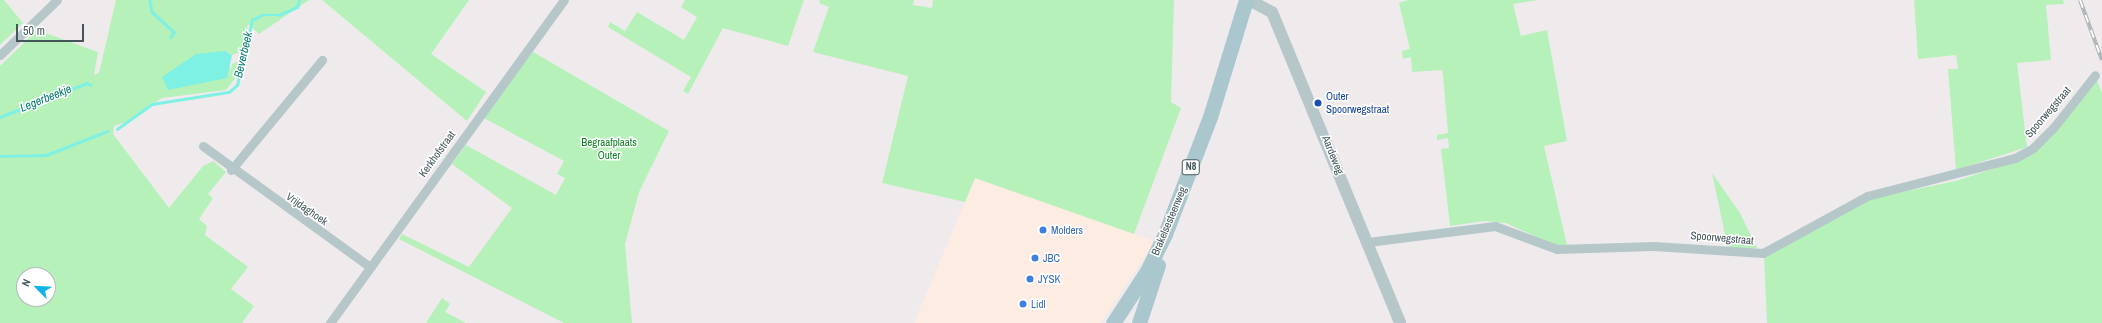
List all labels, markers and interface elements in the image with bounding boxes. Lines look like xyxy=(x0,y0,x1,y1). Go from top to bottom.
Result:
scale bar xyxy=(18,16,86,42)
text: 50 m xyxy=(23,23,45,39)
water label: Beverbeek xyxy=(232,30,256,80)
water label: Legerbeekje xyxy=(18,82,74,116)
street label: Spoorwegstraat xyxy=(2022,84,2074,140)
place label: Outer Spoorwegstraat xyxy=(1326,90,1389,116)
marker: Outer Spoorwegstraat xyxy=(1313,98,1323,108)
street label: Kerkhofstraat xyxy=(416,128,458,180)
street label: Aardeweg xyxy=(1319,134,1347,176)
park label: Begraafplaats Outer xyxy=(581,136,637,162)
road number: N8 xyxy=(1181,159,1201,175)
street label: Brakelsesteenweg xyxy=(1149,185,1189,257)
street label: Vrijdaghoek xyxy=(284,190,330,228)
place label: Molders xyxy=(1051,223,1083,237)
marker: Molders xyxy=(1038,225,1048,235)
street label: Spoorwegstraat xyxy=(1690,229,1754,247)
place label: JBC xyxy=(1043,251,1060,265)
marker: JBC xyxy=(1030,253,1040,263)
north arrow xyxy=(16,267,56,307)
place label: JYSK xyxy=(1038,272,1061,286)
marker: JYSK xyxy=(1025,274,1035,284)
text: N xyxy=(18,277,34,288)
place label: Lidl xyxy=(1031,297,1046,311)
marker: Lidl xyxy=(1018,299,1028,309)

